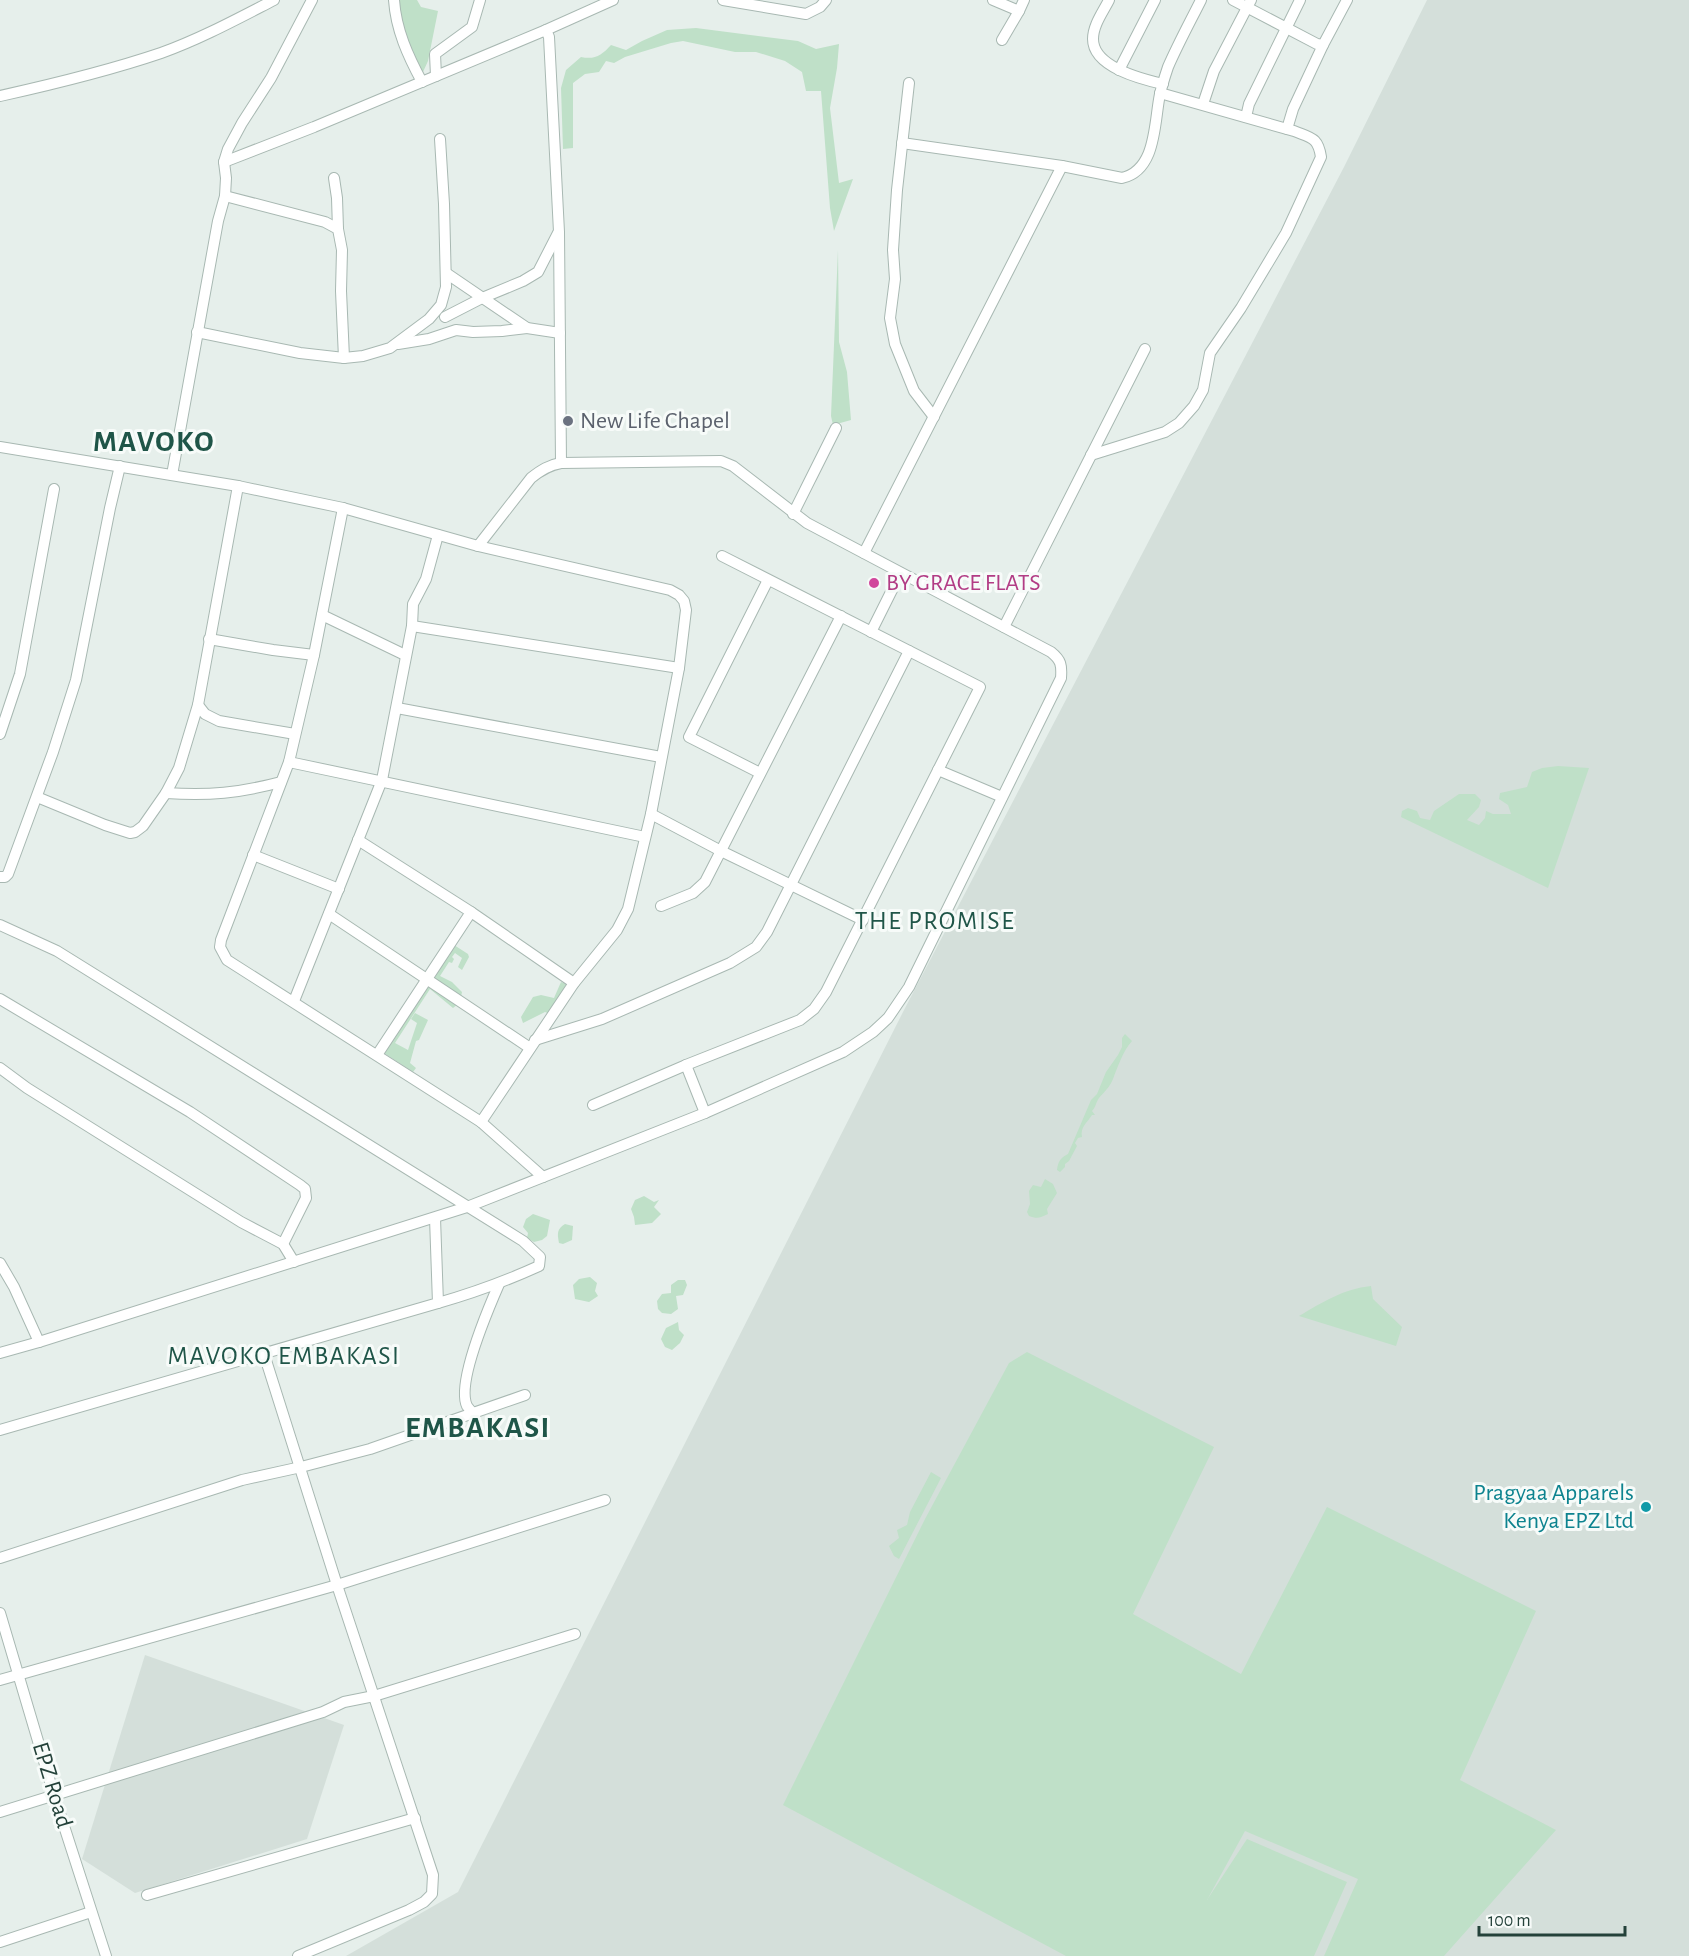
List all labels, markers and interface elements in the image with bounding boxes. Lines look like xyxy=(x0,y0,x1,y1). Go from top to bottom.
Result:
place label: New Life Chapel xyxy=(580,409,730,433)
marker: New Life Chapel xyxy=(561,414,575,428)
district label: MAVOKO xyxy=(93,427,215,457)
place label: BY GRACE FLATS xyxy=(886,571,1040,595)
marker: BY GRACE FLATS xyxy=(867,576,881,590)
district label: THE PROMISE xyxy=(855,908,1015,934)
district label: MAVOKO EMBAKASI xyxy=(167,1343,401,1369)
district label: EMBAKASI xyxy=(405,1413,551,1443)
place label: Pragyaa Apparels Kenya EPZ Ltd xyxy=(1473,1481,1634,1533)
marker: Pragyaa Apparels Kenya EPZ Ltd xyxy=(1639,1500,1653,1514)
street label: EPZ Road xyxy=(28,1739,76,1831)
scale bar xyxy=(1479,1899,1624,1937)
text: 100 m xyxy=(1488,1912,1531,1930)

